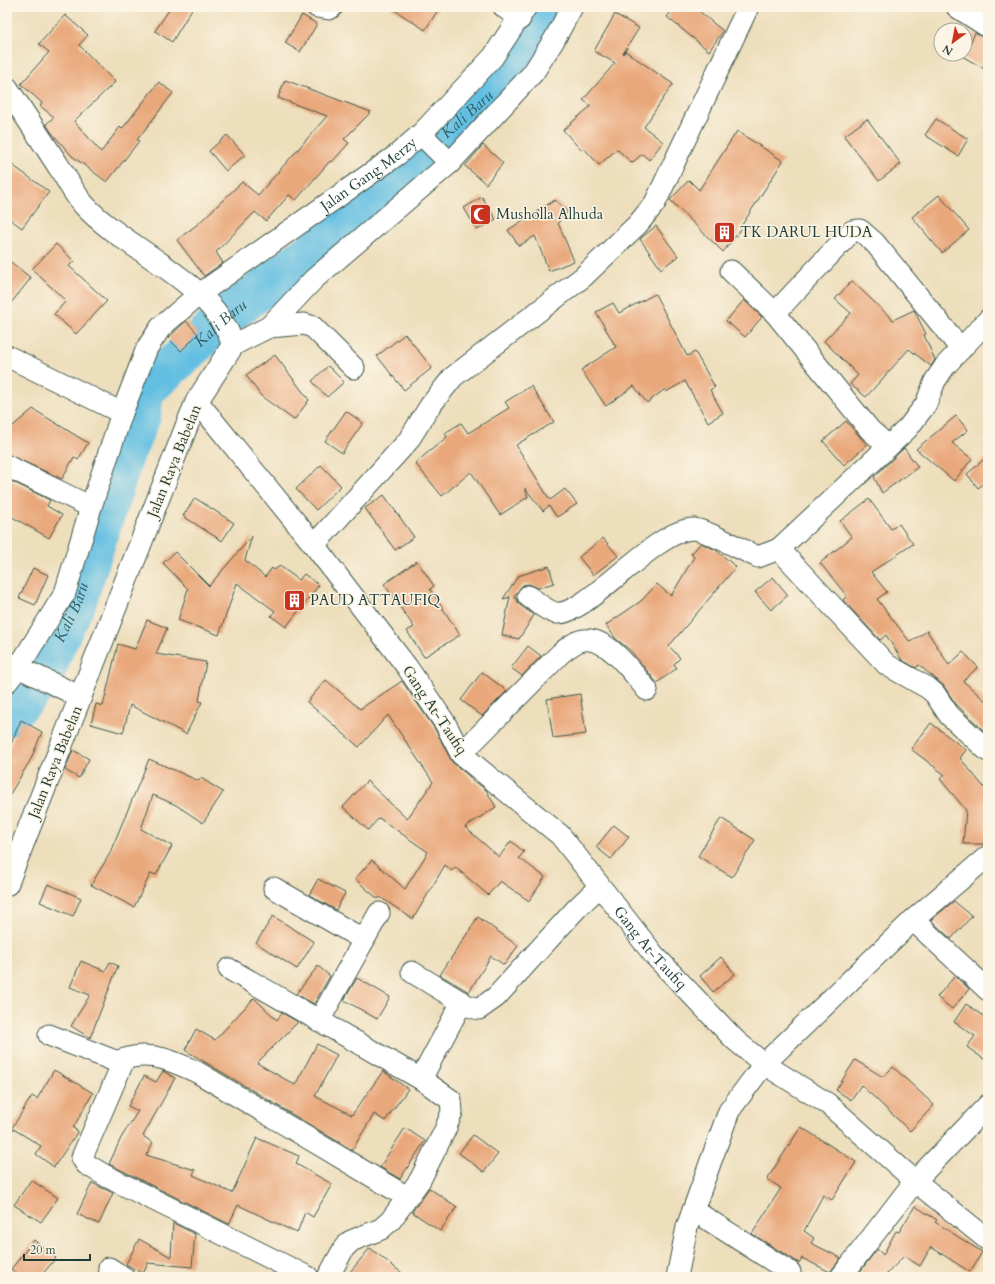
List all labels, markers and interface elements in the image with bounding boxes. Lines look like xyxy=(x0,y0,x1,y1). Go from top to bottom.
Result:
north arrow xyxy=(933,22,973,62)
text: N xyxy=(940,41,956,59)
water label: Kali Baru xyxy=(436,85,498,144)
street label: Jalan Gang Merzy xyxy=(315,132,421,217)
mosque icon: Musholla Alhuda xyxy=(467,201,493,227)
place label: Musholla Alhuda xyxy=(496,204,604,224)
building icon: TK DARUL HUDA xyxy=(712,219,738,245)
place label: TK DARUL HUDA xyxy=(740,222,873,242)
water label: Kali Baru xyxy=(190,294,252,352)
street label: Jalan Raya Babelan xyxy=(141,401,206,522)
water label: Kali Baru xyxy=(49,580,94,646)
building icon: PAUD ATTAUFIQ xyxy=(282,587,308,613)
place label: PAUD ATTAUFIQ xyxy=(310,590,440,610)
street label: Gang At-Taufiq xyxy=(398,661,472,759)
street label: Jalan Raya Babelan xyxy=(22,702,87,823)
street label: Gang At-Taufiq xyxy=(609,902,692,994)
scale bar xyxy=(24,1236,90,1262)
text: 20 m xyxy=(30,1242,57,1258)

